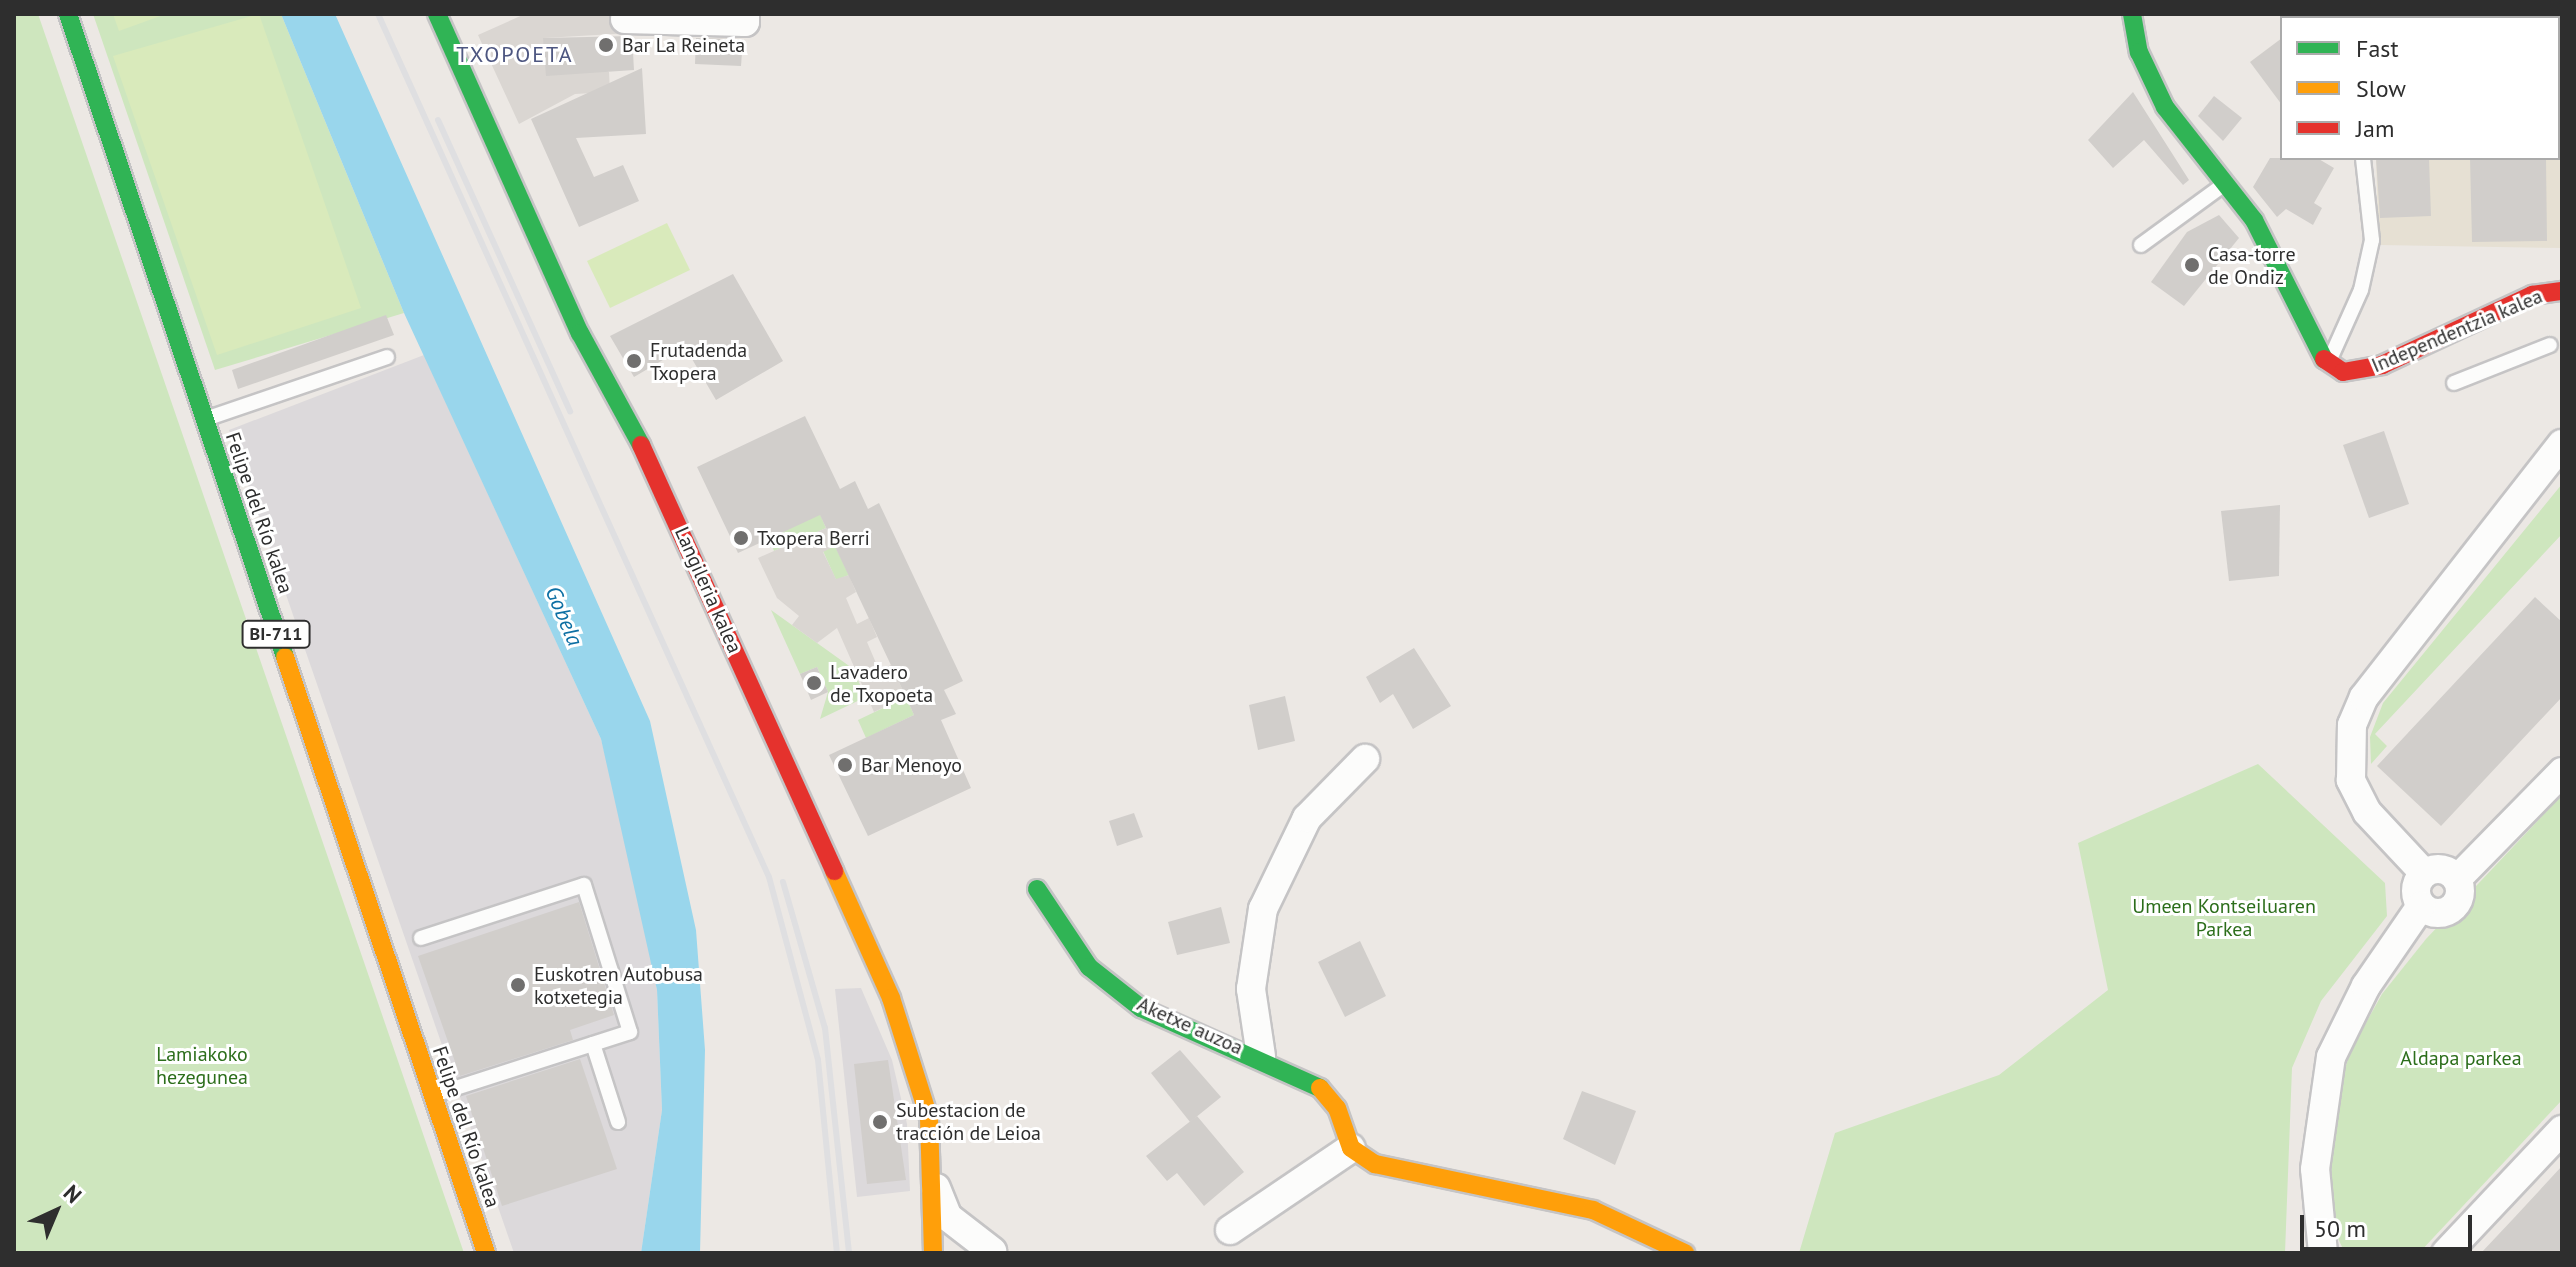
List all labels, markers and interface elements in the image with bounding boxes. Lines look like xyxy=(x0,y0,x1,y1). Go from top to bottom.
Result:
legend xyxy=(2280,16,2560,160)
place label: Bar La Reineta xyxy=(622,33,745,57)
text: Fast xyxy=(2356,33,2399,64)
marker: Bar La Reineta xyxy=(597,36,615,54)
district label: TXOPOETA xyxy=(456,42,574,68)
text: Slow xyxy=(2356,73,2406,104)
text: Jam xyxy=(2356,113,2394,144)
place label: Casa-torre de Ondiz xyxy=(2208,242,2296,289)
marker: Casa-torre de Ondiz xyxy=(2183,256,2201,274)
street label: Independentzia kalea xyxy=(2368,284,2546,378)
place label: Frutadenda Txopera xyxy=(650,338,747,385)
marker: Frutadenda Txopera xyxy=(625,352,643,370)
street label: Felipe del Río kalea xyxy=(220,429,298,597)
street label: Langileria kalea xyxy=(669,523,747,657)
place label: Txopera Berri xyxy=(757,526,870,550)
marker: Txopera Berri xyxy=(732,529,750,547)
water label: Gobela xyxy=(540,582,588,650)
road number: BI-711 xyxy=(240,620,312,648)
place label: Lavadero de Txopoeta xyxy=(830,660,934,707)
marker: Lavadero de Txopoeta xyxy=(805,674,823,692)
place label: Bar Menoyo xyxy=(861,753,962,777)
marker: Bar Menoyo xyxy=(836,756,854,774)
park label: Umeen Kontseiluaren Parkea xyxy=(2132,895,2316,942)
place label: Euskotren Autobusa kotxetegia xyxy=(534,962,704,1009)
marker: Euskotren Autobusa kotxetegia xyxy=(509,976,527,994)
street label: Aketxe auzoa xyxy=(1134,992,1246,1060)
park label: Lamiakoko hezegunea xyxy=(156,1042,248,1089)
street label: Felipe del Río kalea xyxy=(427,1043,505,1211)
park label: Aldapa parkea xyxy=(2400,1046,2522,1070)
place label: Subestacion de tracción de Leioa xyxy=(896,1098,1041,1145)
marker: Subestacion de tracción de Leioa xyxy=(871,1113,889,1131)
north arrow xyxy=(16,1171,96,1251)
text: N xyxy=(58,1179,88,1209)
scale bar xyxy=(2304,1199,2476,1249)
text: 50 m xyxy=(2314,1213,2366,1244)

